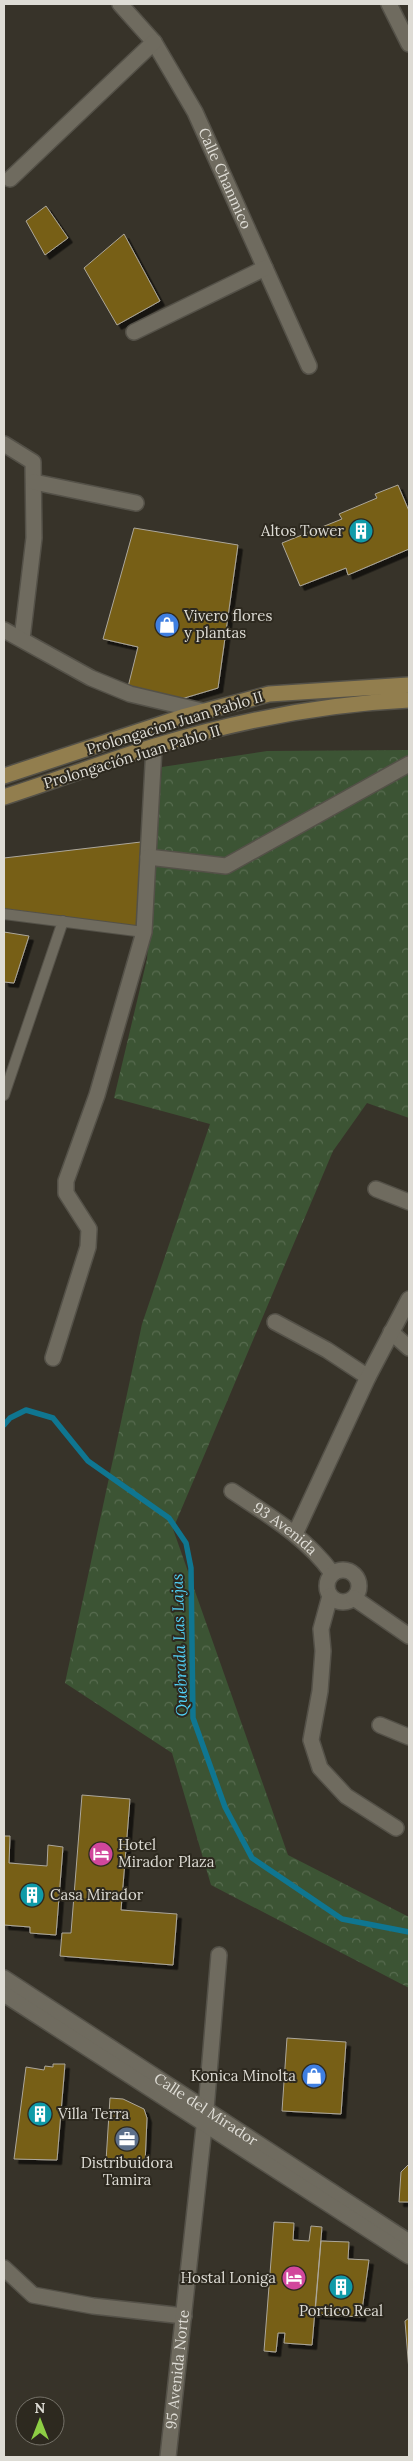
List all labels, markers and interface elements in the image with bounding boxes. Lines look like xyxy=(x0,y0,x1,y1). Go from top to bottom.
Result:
street label: Calle Chanmico xyxy=(194,125,256,232)
building icon: Altos Tower xyxy=(348,518,374,544)
place label: Altos Tower xyxy=(260,521,345,540)
place label: Vivero flores y plantas xyxy=(183,606,272,642)
shop icon: Vivero flores y plantas xyxy=(154,612,180,638)
street label: Prolongacion Juan Pablo II xyxy=(84,687,266,758)
street label: Prolongación Juan Pablo II xyxy=(41,721,223,792)
street label: 93 Avenida xyxy=(250,1498,322,1559)
water label: Quebrada Las Lajas xyxy=(167,1573,191,1717)
place label: Hotel Mirador Plaza xyxy=(118,1835,215,1871)
hotel icon: Hotel Mirador Plaza xyxy=(88,1841,114,1867)
building icon: Casa Mirador xyxy=(19,1882,45,1908)
place label: Casa Mirador xyxy=(50,1885,144,1904)
shop icon: Konica Minolta xyxy=(301,2063,327,2089)
place label: Konica Minolta xyxy=(191,2066,296,2085)
street label: Calle del Mirador xyxy=(151,2068,262,2150)
building icon: Villa Terra xyxy=(27,2101,53,2127)
place label: Villa Terra xyxy=(57,2104,130,2123)
office icon: Distribuidora Tamira xyxy=(114,2126,140,2152)
place label: Distribuidora Tamira xyxy=(81,2153,174,2189)
hotel icon: Hostal Loniga xyxy=(281,2265,307,2291)
place label: Hostal Loniga xyxy=(181,2268,276,2287)
building icon: Portico Real xyxy=(328,2274,354,2300)
place label: Portico Real xyxy=(299,2301,383,2320)
street label: 95 Avenida Norte xyxy=(161,2309,193,2430)
north arrow xyxy=(15,2396,65,2446)
text: N xyxy=(35,2399,46,2417)

